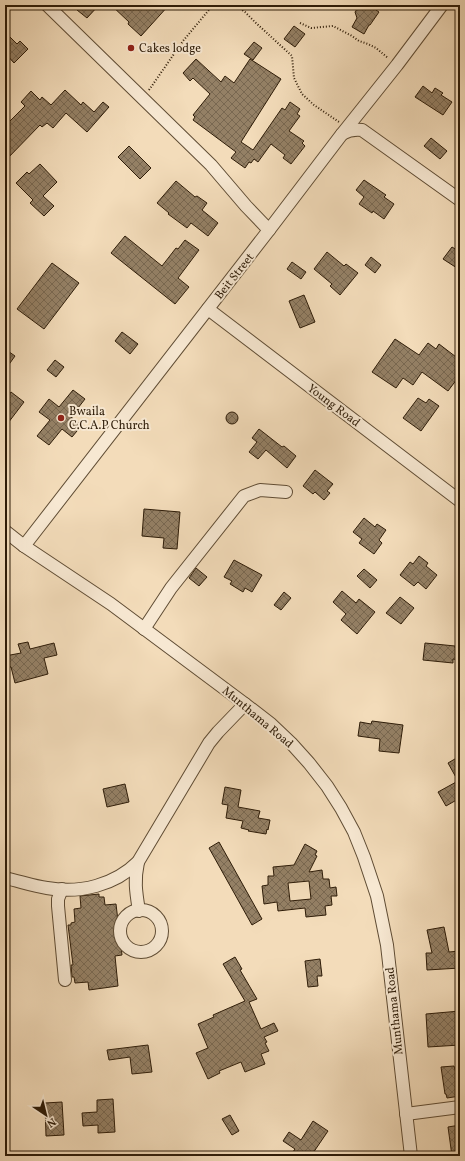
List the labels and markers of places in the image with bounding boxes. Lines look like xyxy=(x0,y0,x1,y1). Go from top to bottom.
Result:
place label: Cakes lodge xyxy=(139,41,201,57)
marker: Cakes lodge xyxy=(126,43,136,53)
place label: Bwaila C.C.A.P Church xyxy=(69,404,150,434)
marker: Bwaila C.C.A.P Church xyxy=(56,413,66,423)

